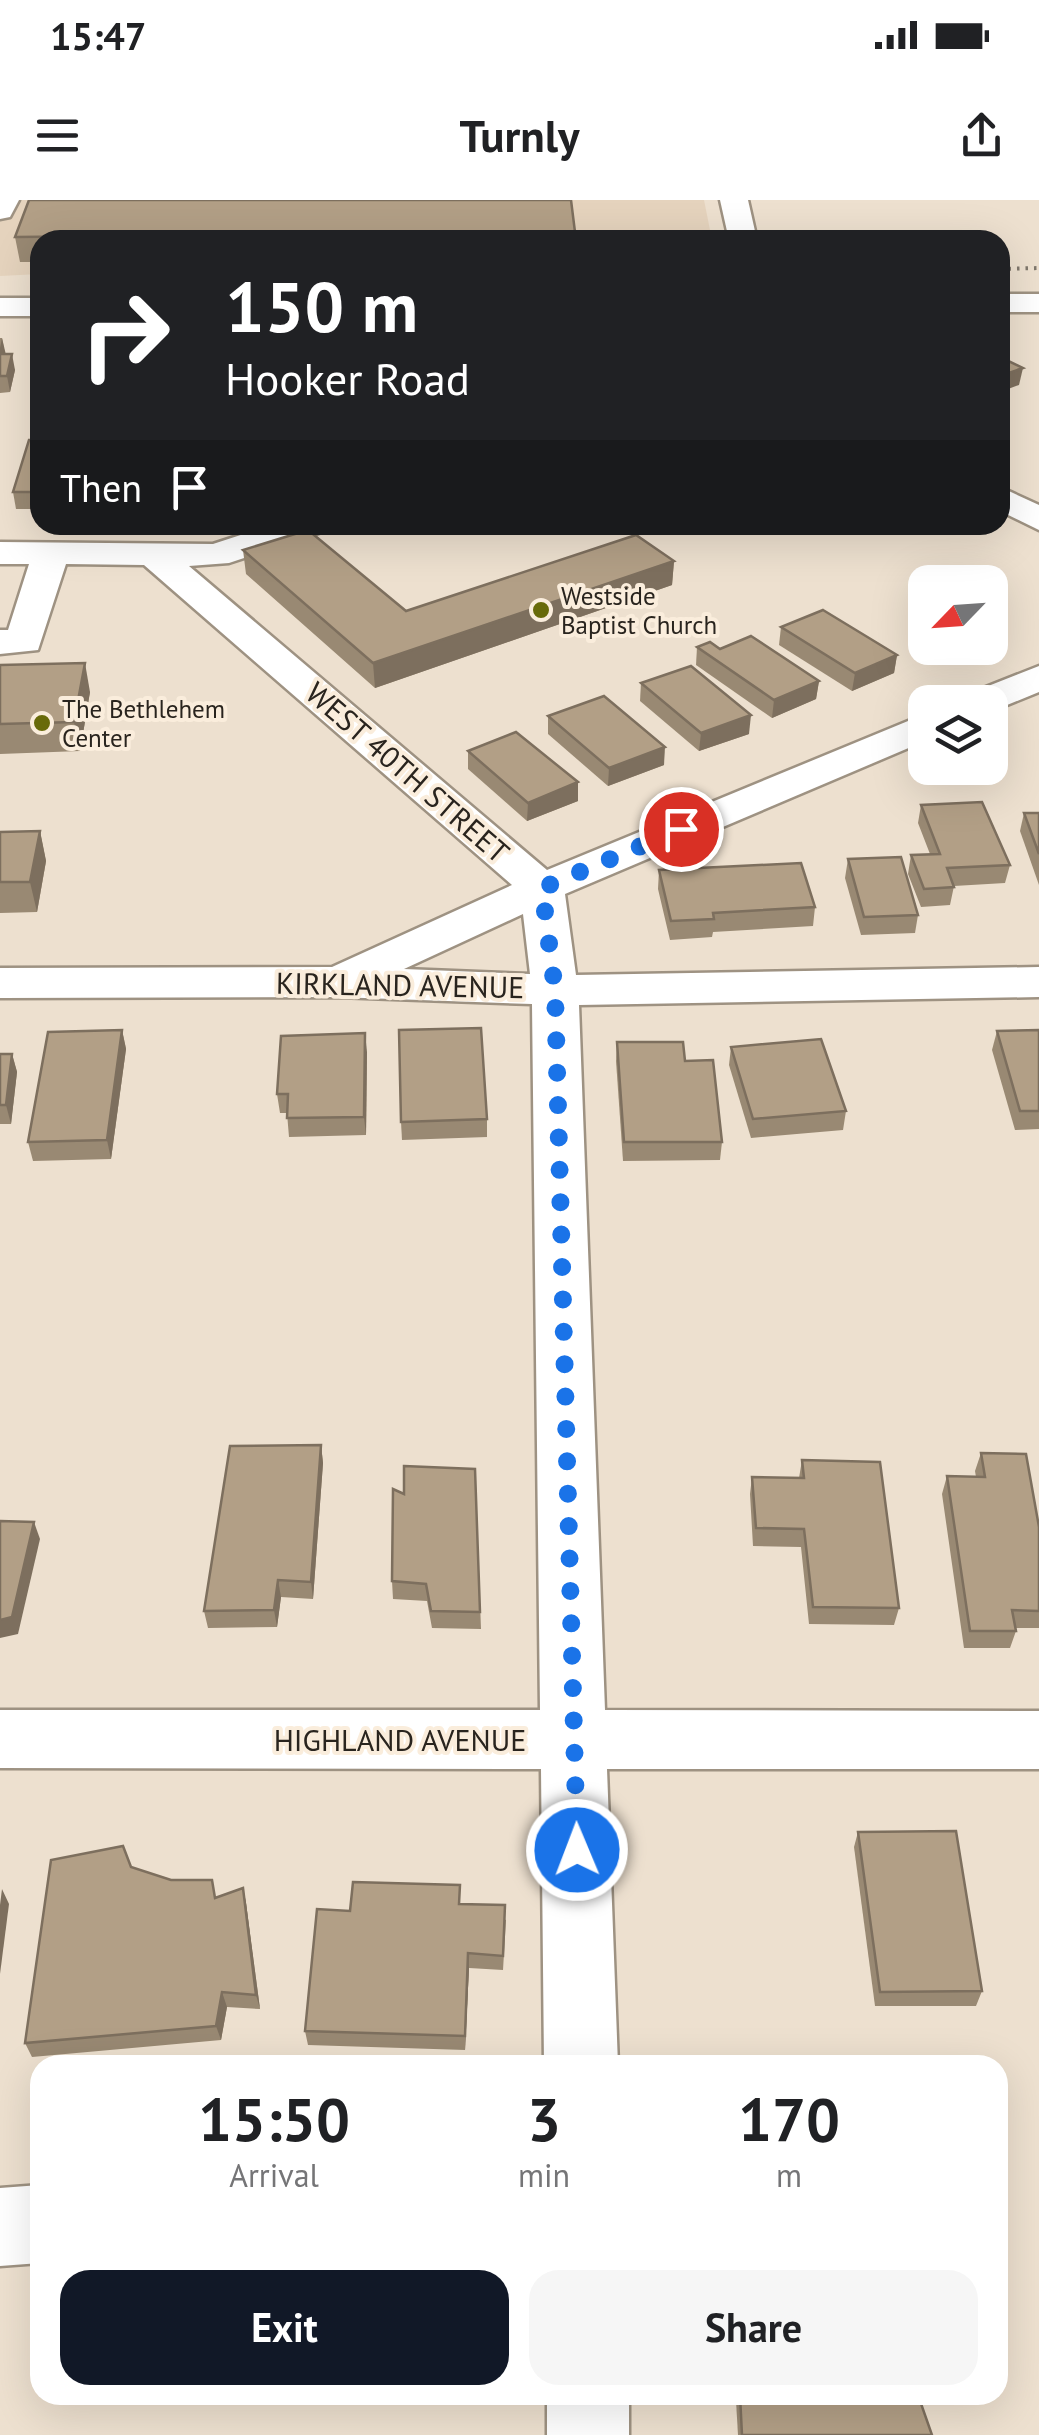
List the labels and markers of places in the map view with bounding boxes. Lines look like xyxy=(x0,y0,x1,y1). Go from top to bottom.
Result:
place label: Westside Baptist Church xyxy=(561,580,717,641)
marker: Westside Baptist Church xyxy=(530,599,552,621)
place label: The Bethlehem Center xyxy=(62,693,225,754)
marker: The Bethlehem Center xyxy=(31,712,53,734)
pin xyxy=(639,787,724,872)

